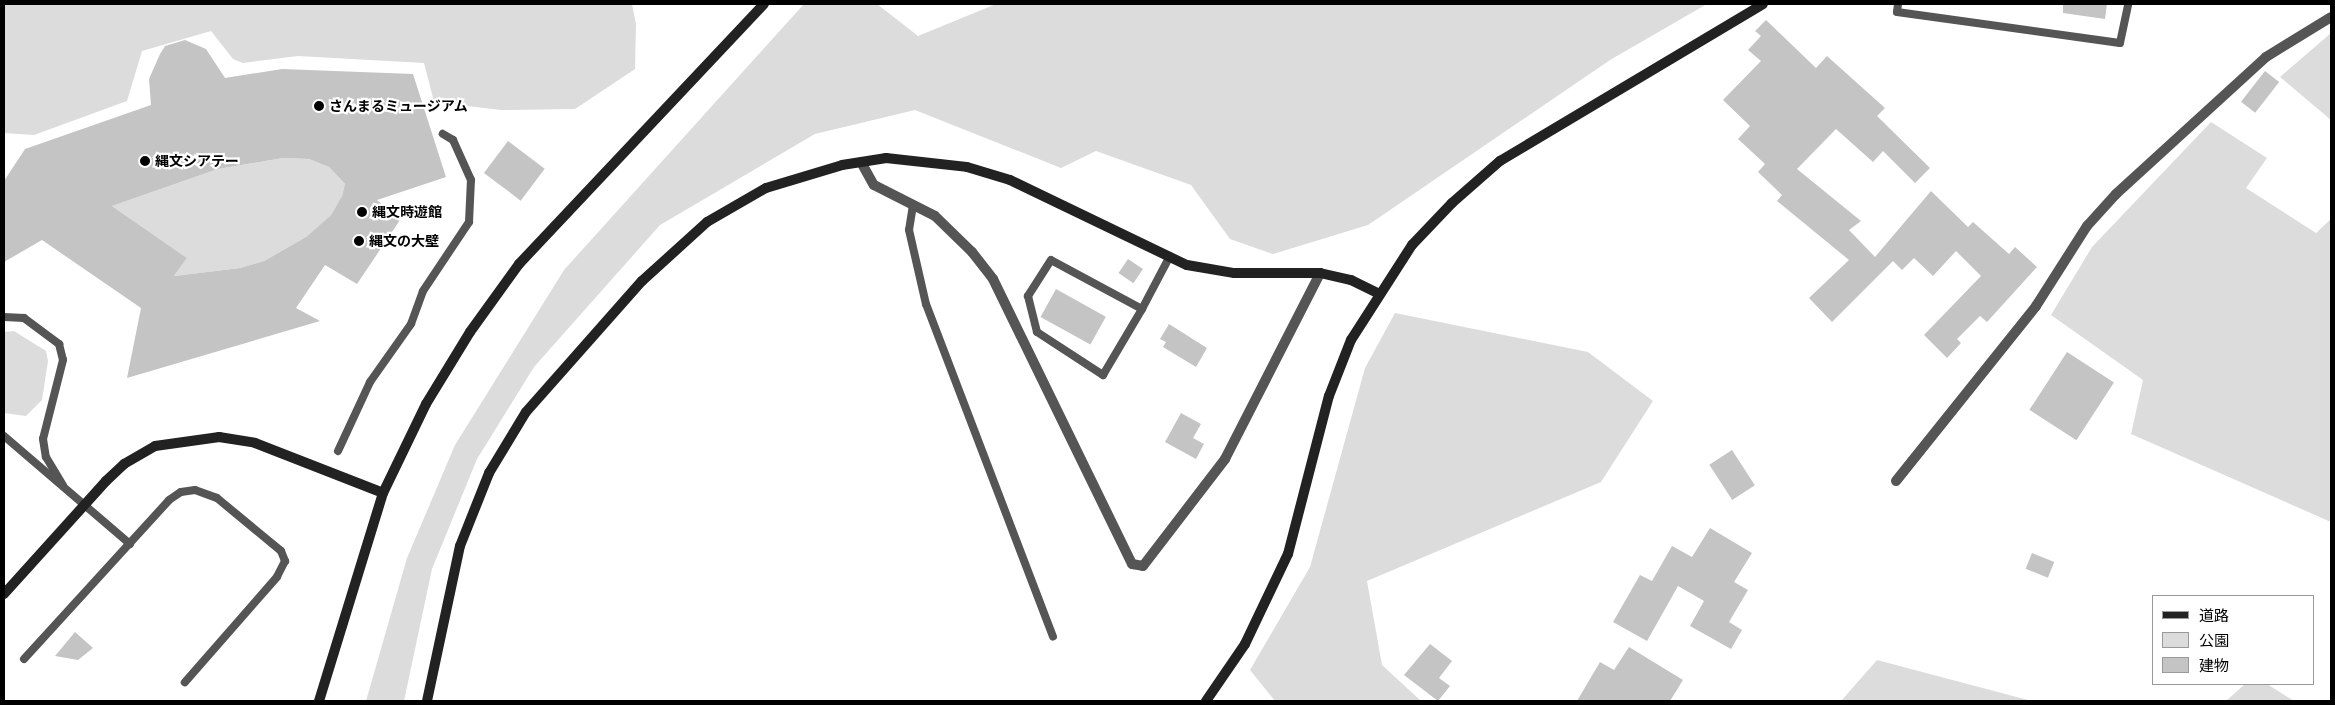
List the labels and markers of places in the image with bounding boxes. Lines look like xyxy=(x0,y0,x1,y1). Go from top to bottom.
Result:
place label: さんまるミュージアム xyxy=(329,98,469,114)
marker: さんまるミュージアム xyxy=(313,100,325,112)
place label: 縄文シアテー xyxy=(155,153,239,169)
marker: 縄文シアテー xyxy=(139,155,151,167)
place label: 縄文時遊館 xyxy=(372,204,442,220)
marker: 縄文時遊館 xyxy=(356,206,368,218)
place label: 縄文の大壁 xyxy=(369,233,439,249)
marker: 縄文の大壁 xyxy=(353,235,365,247)

